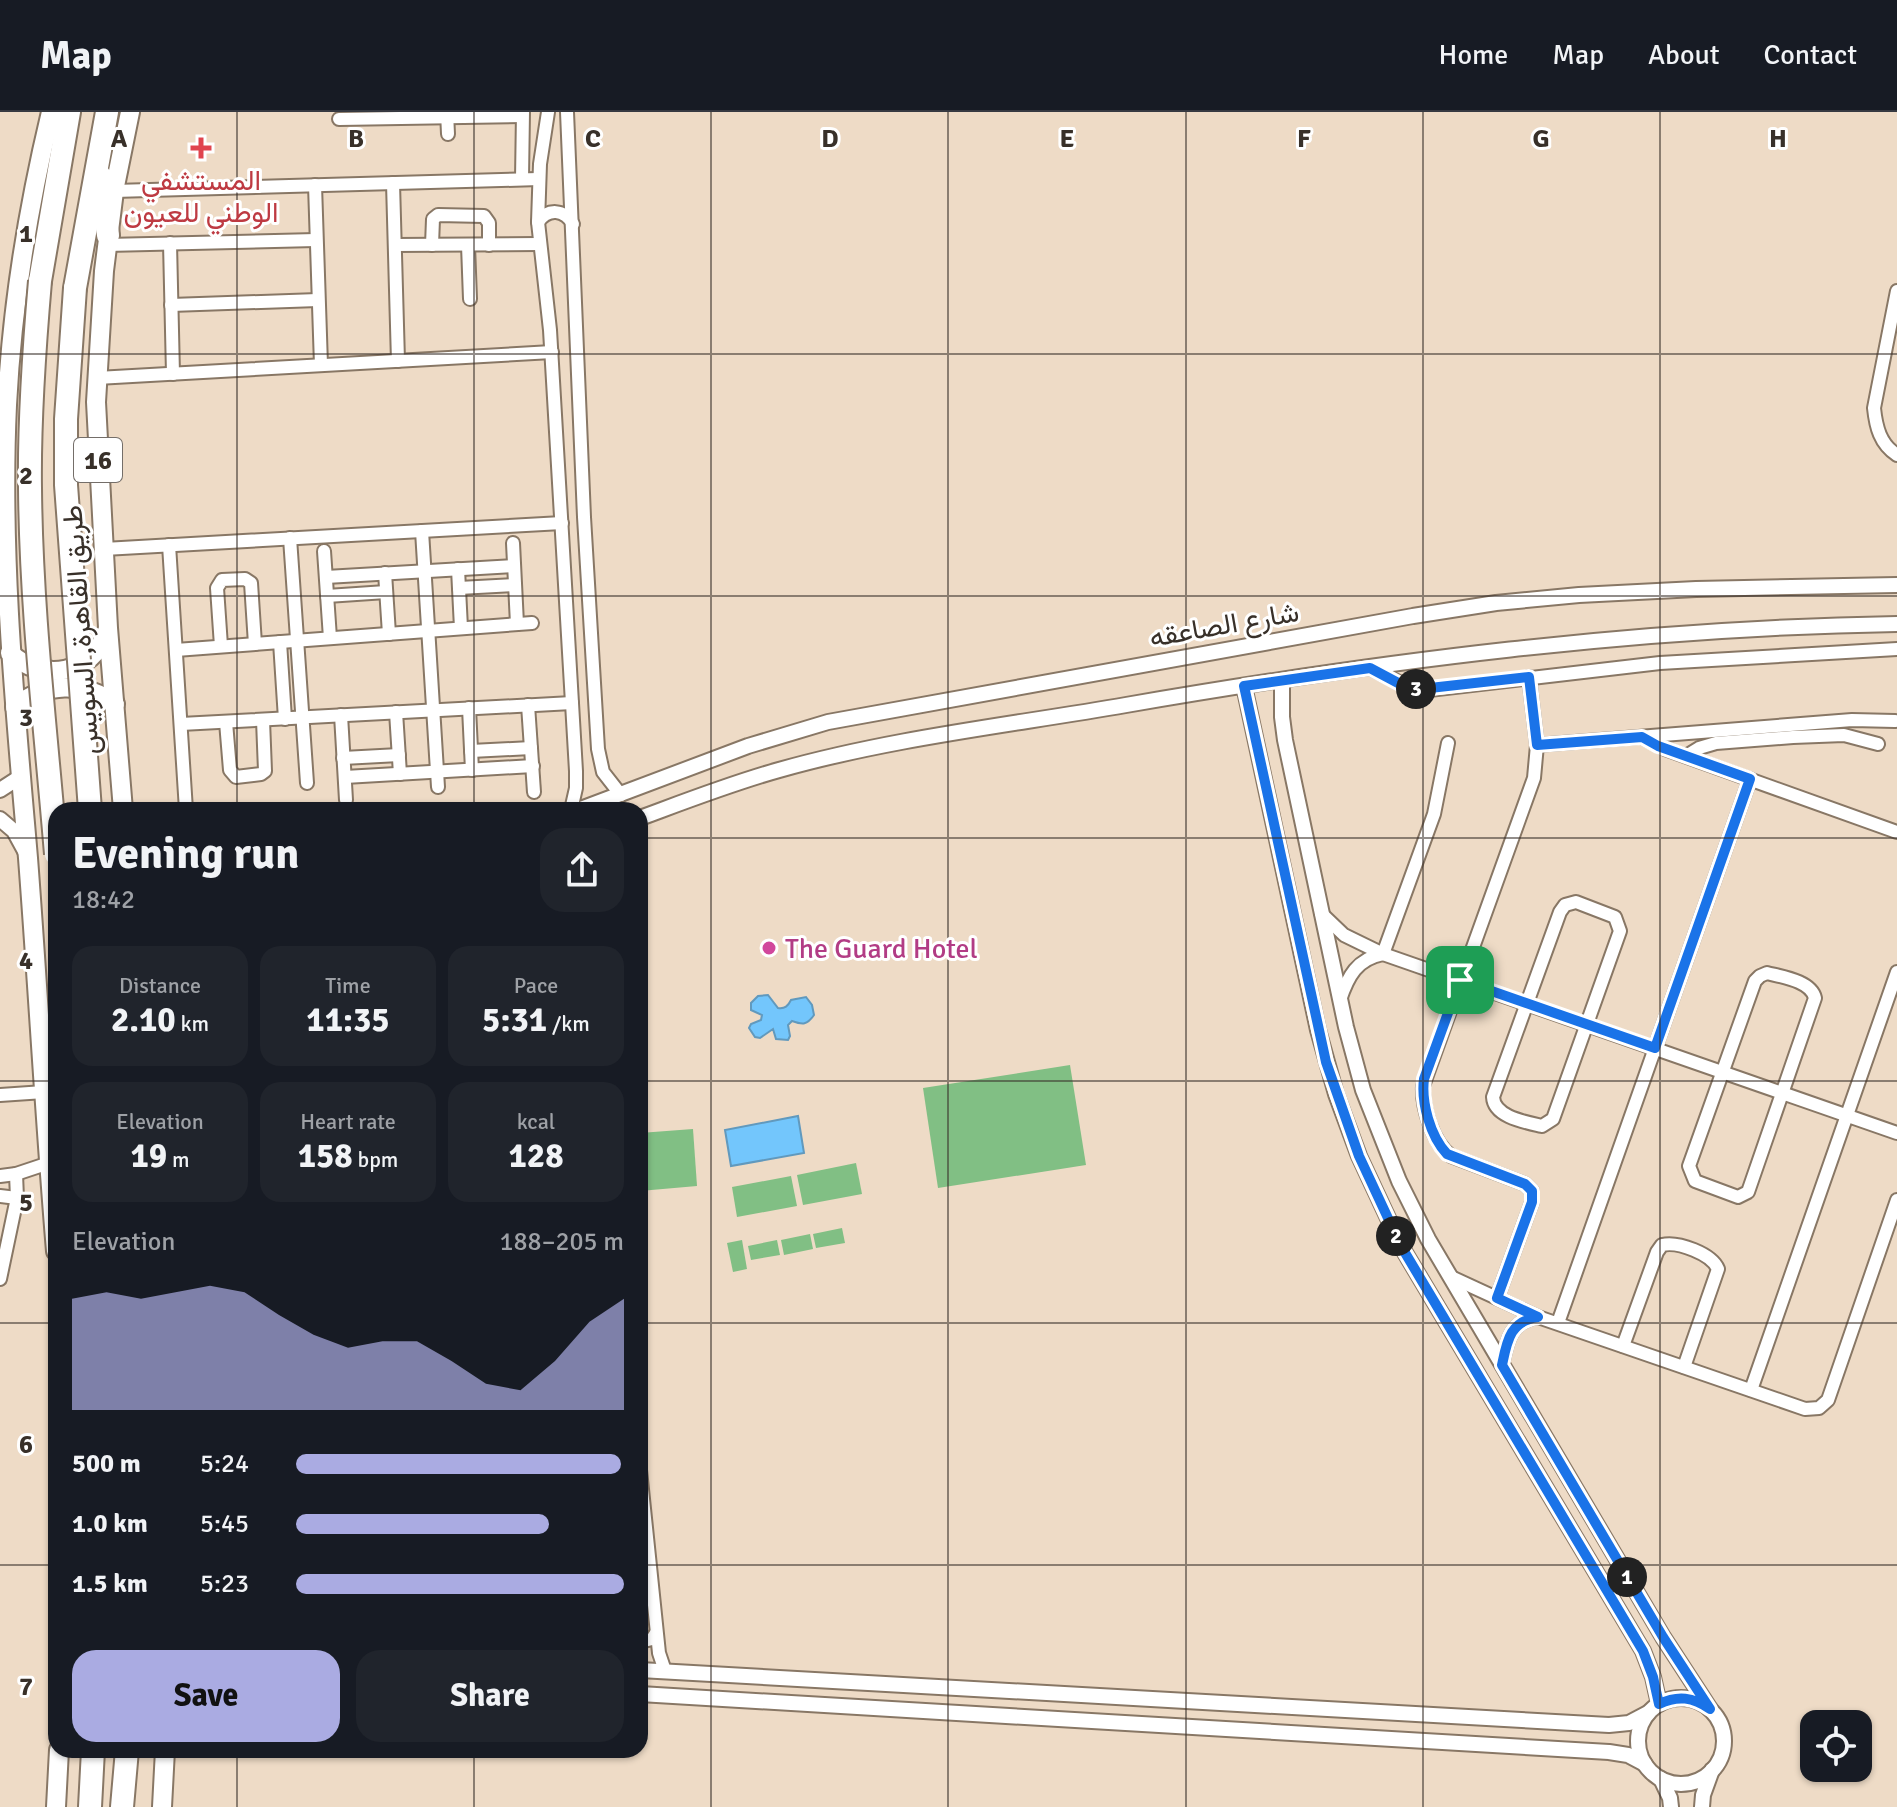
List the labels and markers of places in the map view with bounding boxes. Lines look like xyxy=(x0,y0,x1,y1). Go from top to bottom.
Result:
marker: المستشفي الوطني للعيون xyxy=(190,137,212,159)
place label: المستشفي الوطني للعيون xyxy=(123,164,279,235)
pin: 3 xyxy=(1396,669,1436,709)
place label: The Guard Hotel xyxy=(785,932,978,966)
marker: The Guard Hotel xyxy=(760,939,778,957)
pin xyxy=(1426,946,1494,1014)
pin: 2 xyxy=(1376,1216,1416,1256)
pin: 1 xyxy=(1607,1557,1647,1597)

